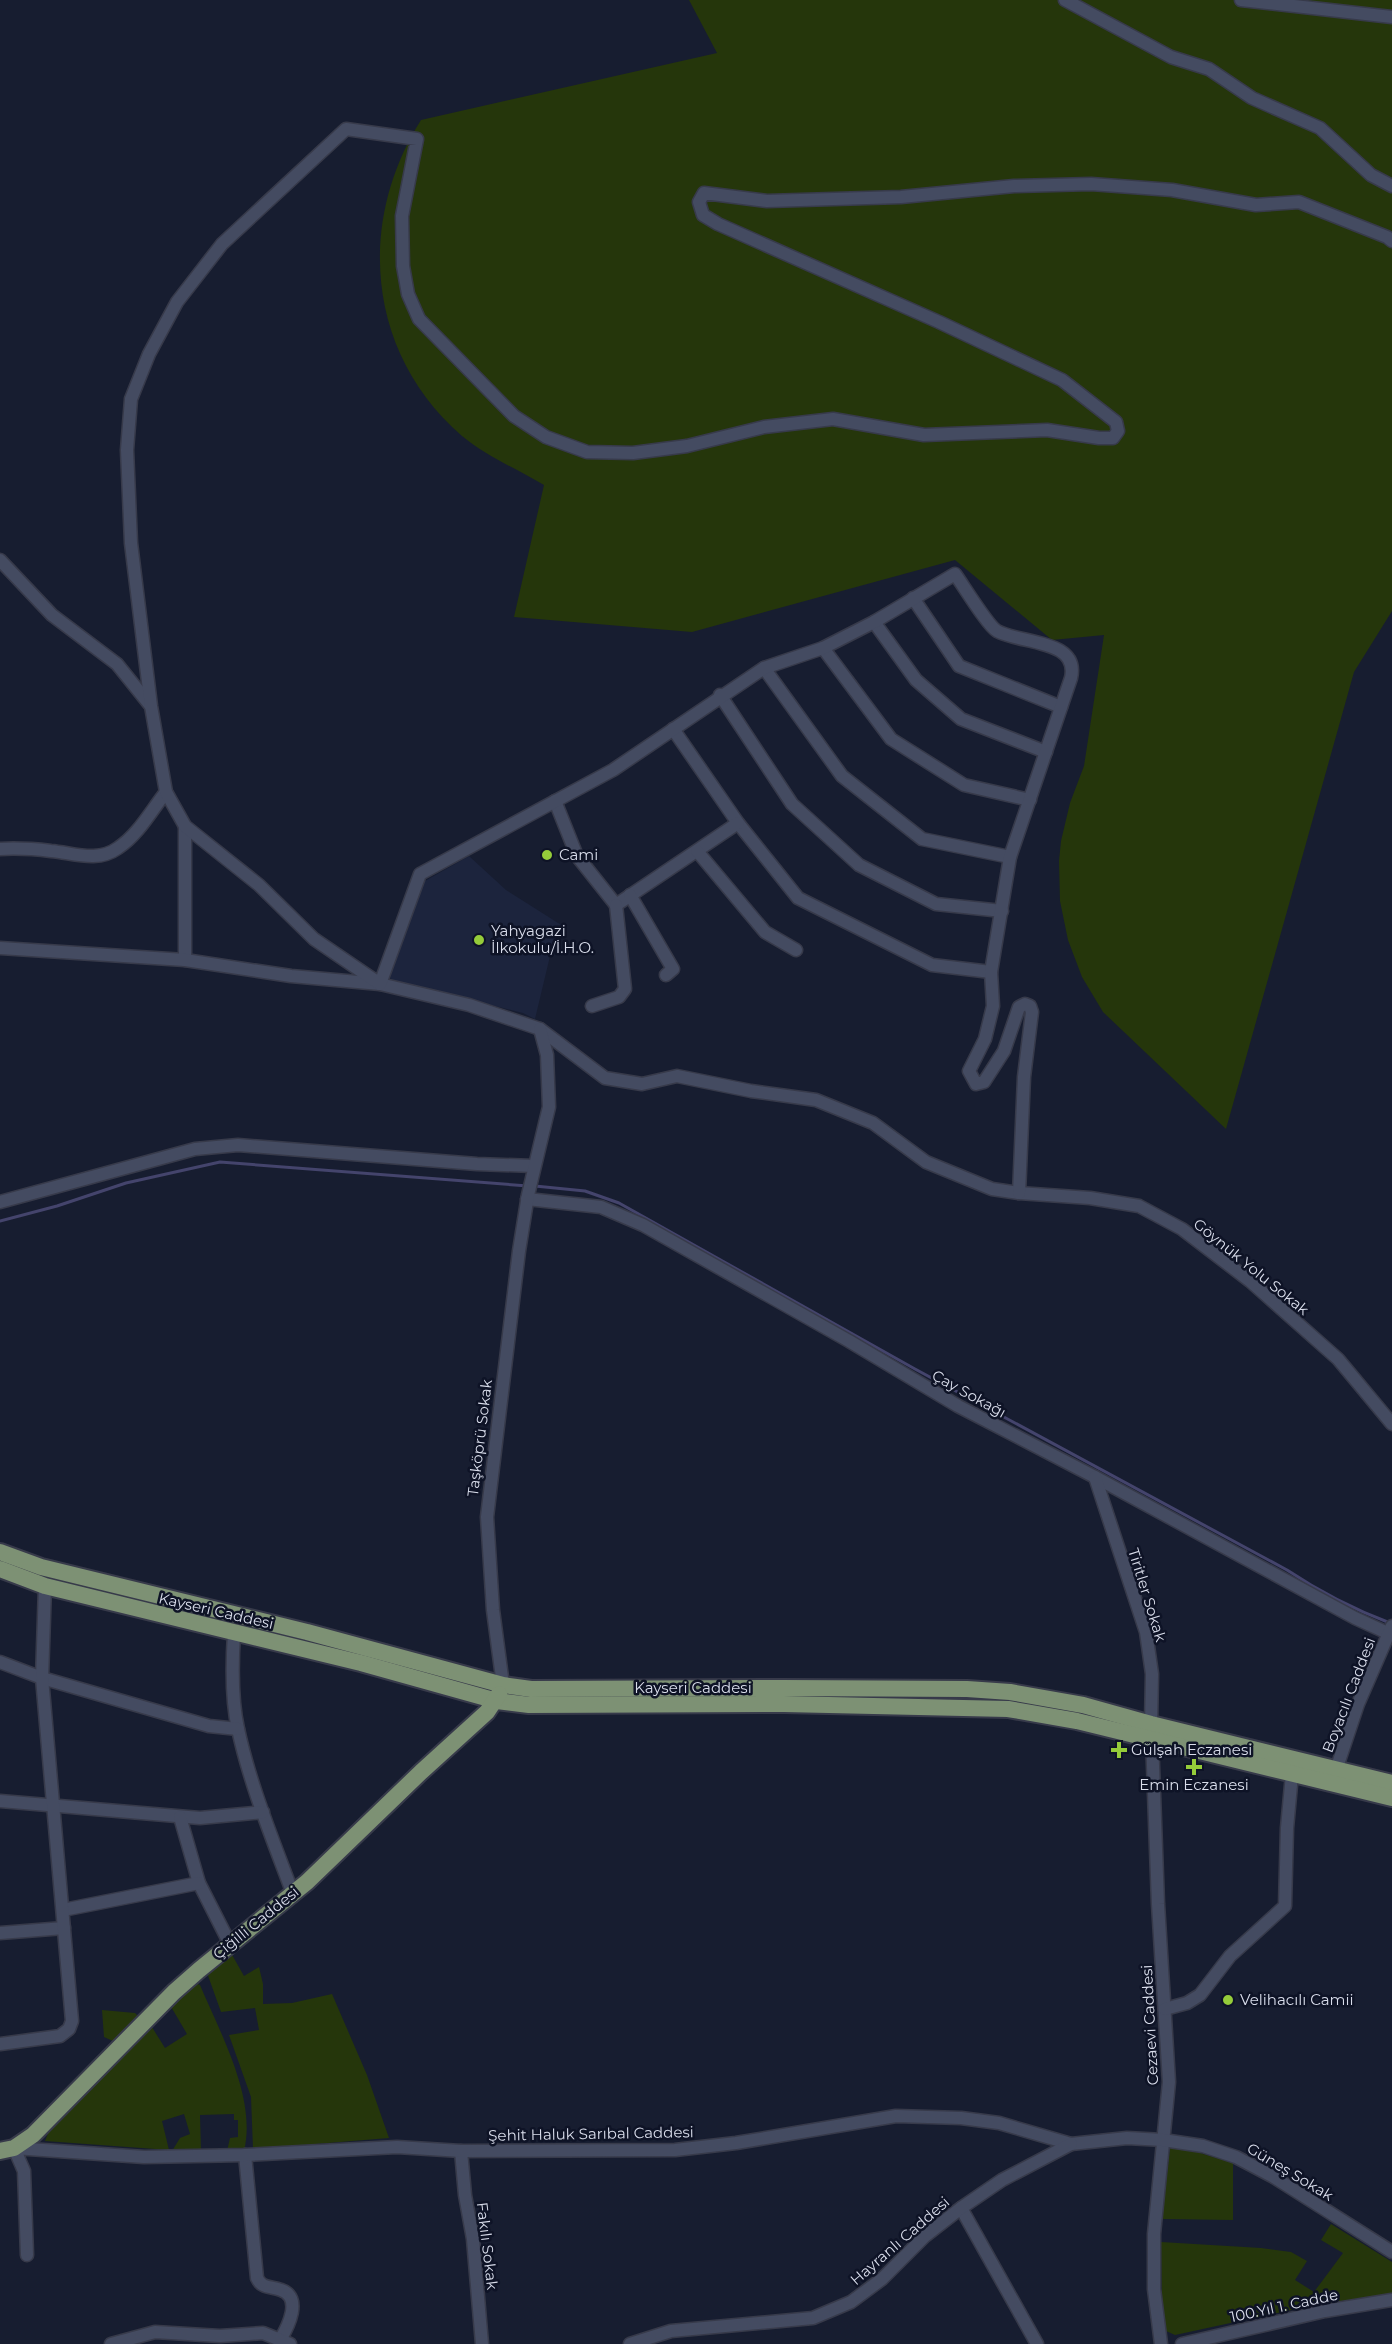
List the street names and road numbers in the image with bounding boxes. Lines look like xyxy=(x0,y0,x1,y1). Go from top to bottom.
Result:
street label: Göynük Yolu Sokak xyxy=(1190,1214,1313,1319)
street label: Çay Sokağı xyxy=(929,1365,1010,1422)
street label: Taşköprü Sokak xyxy=(463,1378,496,1498)
street label: Tiritler Sokak xyxy=(1124,1546,1171,1644)
street label: Kayseri Caddesi xyxy=(157,1588,275,1633)
street label: Boyacılı Caddesi xyxy=(1318,1635,1379,1755)
street label: Kayseri Caddesi xyxy=(634,1678,752,1697)
street label: Çiğilli Caddesi xyxy=(209,1882,303,1963)
street label: Cezaevi Caddesi xyxy=(1137,1964,1162,2086)
street label: Şehit Haluk Sarıbal Caddesi xyxy=(488,2122,694,2145)
street label: Güneş Sokak xyxy=(1244,2138,1337,2205)
street label: Hayranlı Caddesi xyxy=(846,2192,953,2289)
street label: Fakılı Sokak xyxy=(473,2201,502,2291)
street label: 100.Yıl 1. Cadde xyxy=(1228,2285,1340,2326)

